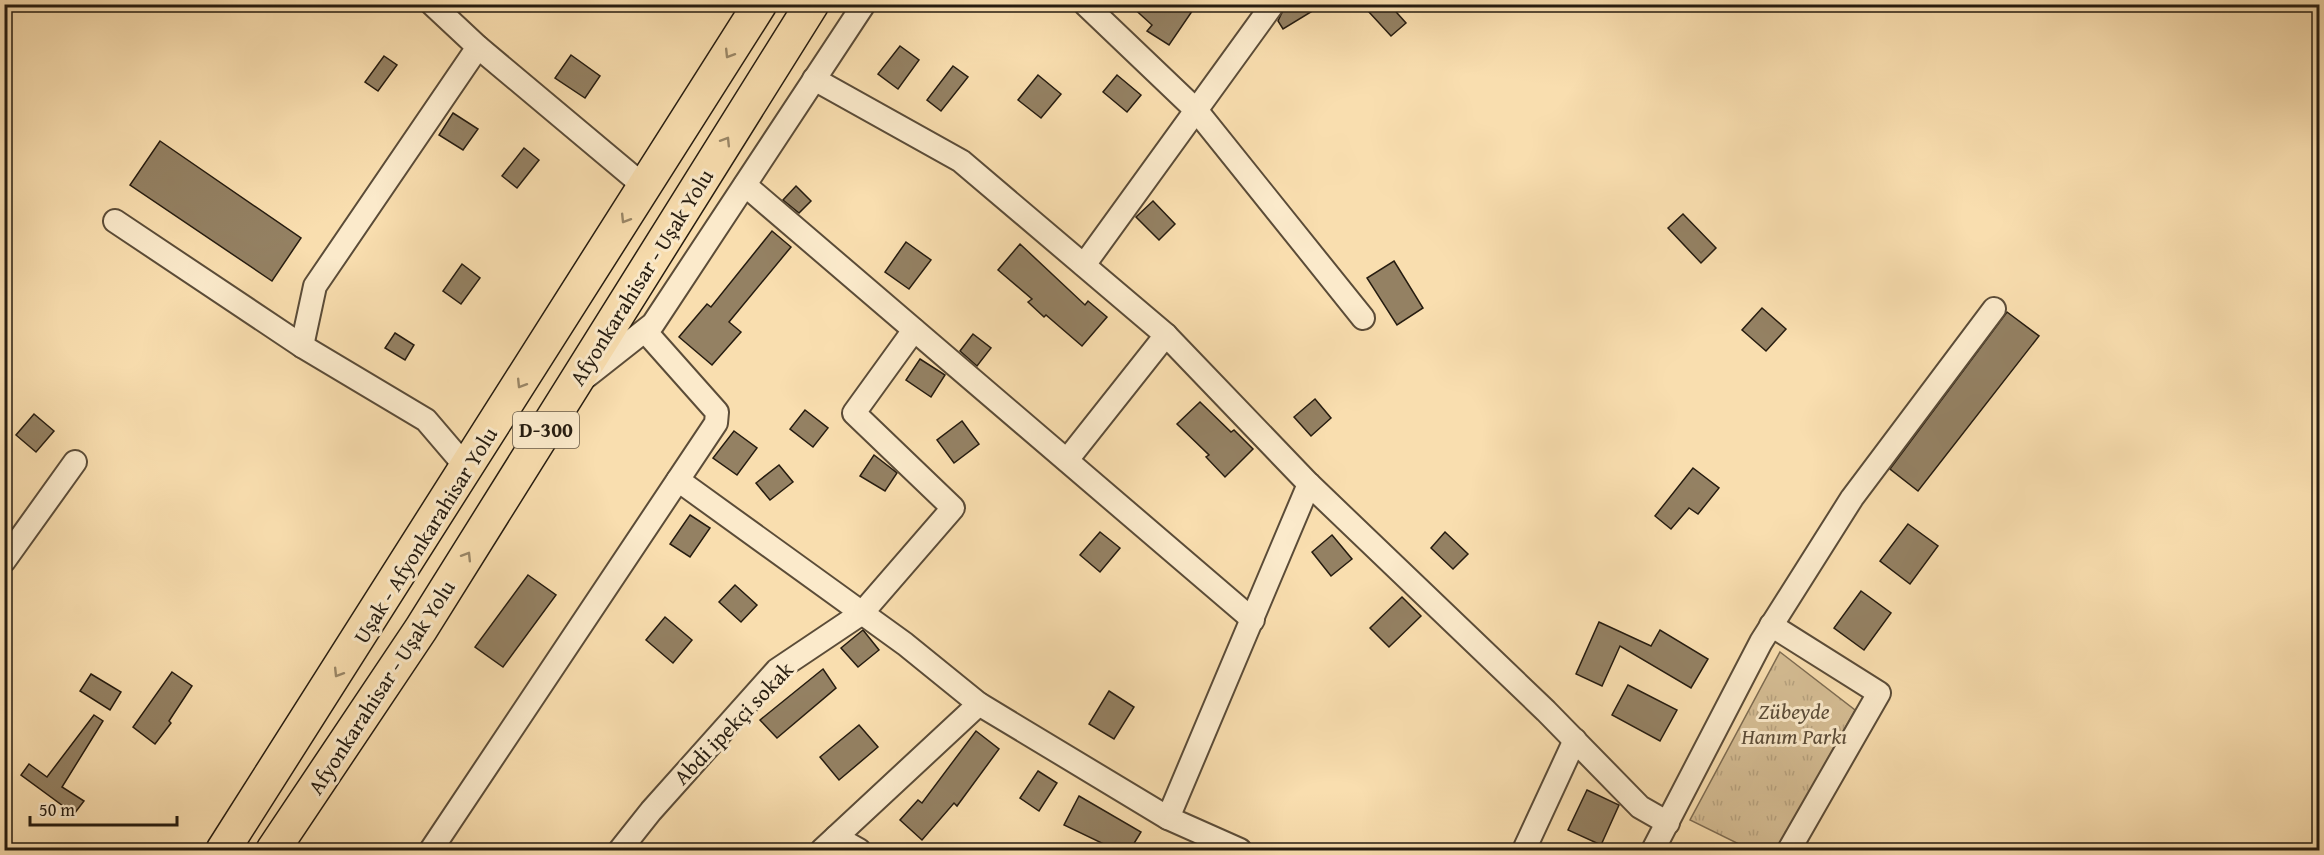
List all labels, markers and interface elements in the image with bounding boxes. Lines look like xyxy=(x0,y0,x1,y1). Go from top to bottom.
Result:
one-way arrow xyxy=(725,48,737,58)
one-way arrow xyxy=(719,137,731,147)
street label: Afyonkarahisar - Uşak Yolu xyxy=(561,162,721,392)
one-way arrow xyxy=(621,212,632,223)
one-way arrow xyxy=(517,377,528,388)
road number: D-300 xyxy=(513,412,579,448)
street label: Uşak - Afyonkarahisar Yolu xyxy=(345,420,505,650)
one-way arrow xyxy=(459,552,471,562)
street label: Afyonkarahisar - Uşak Yolu xyxy=(299,573,463,801)
street label: Abdi ipekçi sokak xyxy=(666,654,801,792)
one-way arrow xyxy=(334,666,345,677)
park label: Zübeyde Hanım Parkı xyxy=(1740,695,1847,752)
scale bar xyxy=(30,789,177,827)
text: 50 m xyxy=(39,796,75,823)

